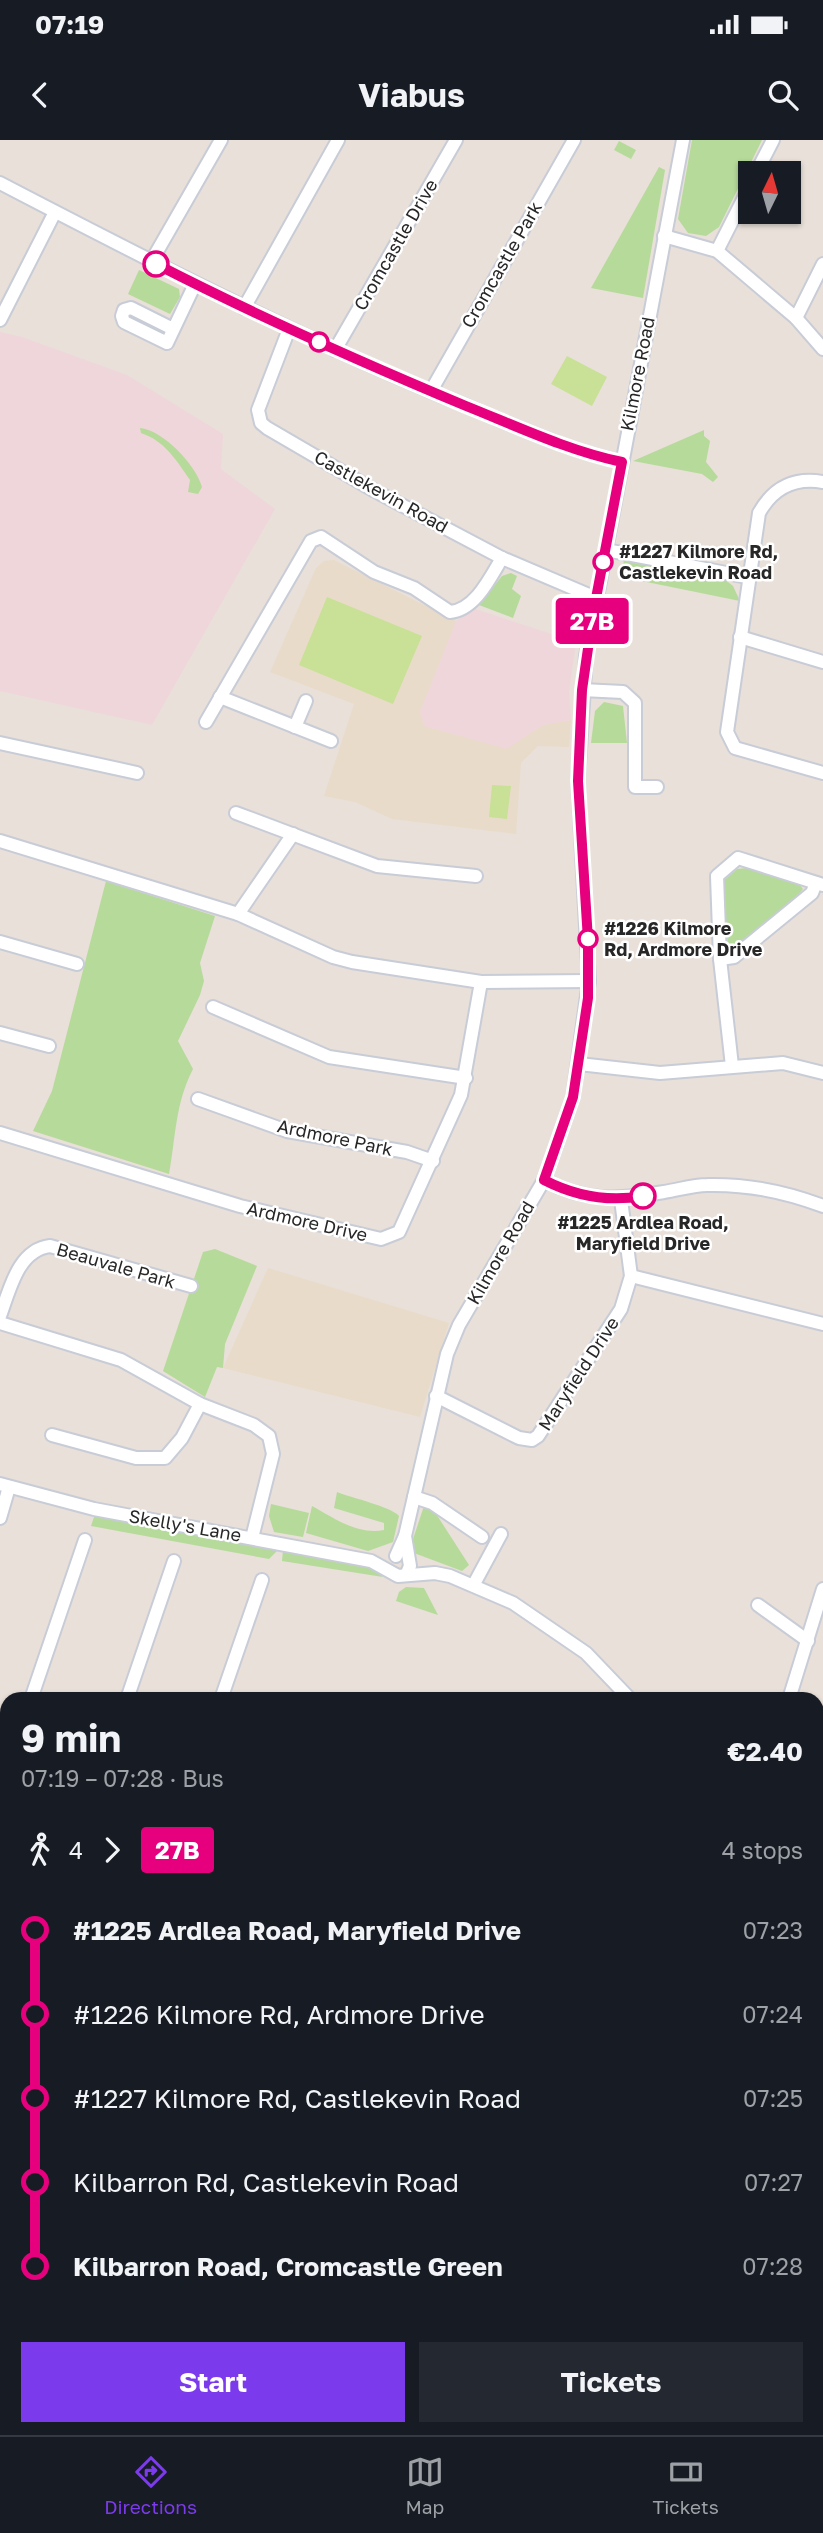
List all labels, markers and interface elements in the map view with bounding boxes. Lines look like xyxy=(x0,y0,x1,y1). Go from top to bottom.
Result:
text: 07:19 xyxy=(35,9,104,40)
icon: back xyxy=(21,76,59,114)
text: Viabus xyxy=(358,76,465,114)
icon: search xyxy=(764,76,802,114)
north arrow xyxy=(738,161,802,224)
map controls xyxy=(738,161,801,224)
street label: Cromcastle Drive xyxy=(349,175,442,314)
street label: Cromcastle Park xyxy=(456,197,546,332)
unlabelled marker xyxy=(143,251,169,277)
street label: Kilmore Road xyxy=(615,315,659,433)
unlabelled marker xyxy=(309,332,329,352)
street label: Castlekevin Road xyxy=(311,445,452,537)
place label: #1227 Kilmore Rd, Castlekevin Road xyxy=(619,540,778,583)
marker: #1227 Kilmore Rd, Castlekevin Road xyxy=(593,552,613,572)
line badge: 27B xyxy=(552,598,632,644)
text: 27B xyxy=(570,606,614,635)
place label: #1226 Kilmore Rd, Ardmore Drive xyxy=(604,917,763,960)
marker: #1226 Kilmore Rd, Ardmore Drive xyxy=(578,929,598,949)
street label: Ardmore Park xyxy=(275,1114,395,1160)
marker: #1225 Ardlea Road, Maryfield Drive xyxy=(630,1183,656,1209)
street label: Ardmore Drive xyxy=(245,1196,370,1246)
street label: Kilmore Road xyxy=(462,1197,539,1308)
place label: #1225 Ardlea Road, Maryfield Drive xyxy=(557,1211,729,1254)
street label: Beauvale Park xyxy=(54,1238,178,1293)
street label: Maryfield Drive xyxy=(533,1312,623,1434)
street label: Skelly's Lane xyxy=(127,1504,243,1546)
text: 9 min xyxy=(21,1715,121,1760)
text: €2.40 xyxy=(727,1736,803,1767)
text: 07:19 – 07:28 · Bus xyxy=(21,1764,224,1792)
icon: walk xyxy=(21,1831,59,1869)
icon: forward xyxy=(93,1831,131,1869)
text: 27B xyxy=(155,1835,200,1864)
text: 4 xyxy=(69,1836,83,1864)
text: 4 stops xyxy=(722,1836,803,1864)
text: #1225 Ardlea Road, Maryfield Drive xyxy=(73,1915,521,1946)
text: 07:23 xyxy=(743,1916,803,1944)
text: #1226 Kilmore Rd, Ardmore Drive xyxy=(73,1999,484,2030)
text: 07:24 xyxy=(742,2000,803,2028)
text: #1227 Kilmore Rd, Castlekevin Road xyxy=(73,2083,521,2114)
text: 07:25 xyxy=(743,2084,803,2112)
text: Kilbarron Rd, Castlekevin Road xyxy=(73,2167,459,2198)
text: 07:27 xyxy=(744,2168,803,2196)
text: Kilbarron Road, Cromcastle Green xyxy=(73,2251,503,2282)
text: 07:28 xyxy=(742,2252,803,2280)
button: Start xyxy=(21,2342,405,2422)
button: Tickets xyxy=(419,2342,803,2422)
tab: Directions xyxy=(104,2453,197,2518)
tab: Map xyxy=(405,2453,444,2518)
tab: Tickets xyxy=(653,2453,719,2518)

